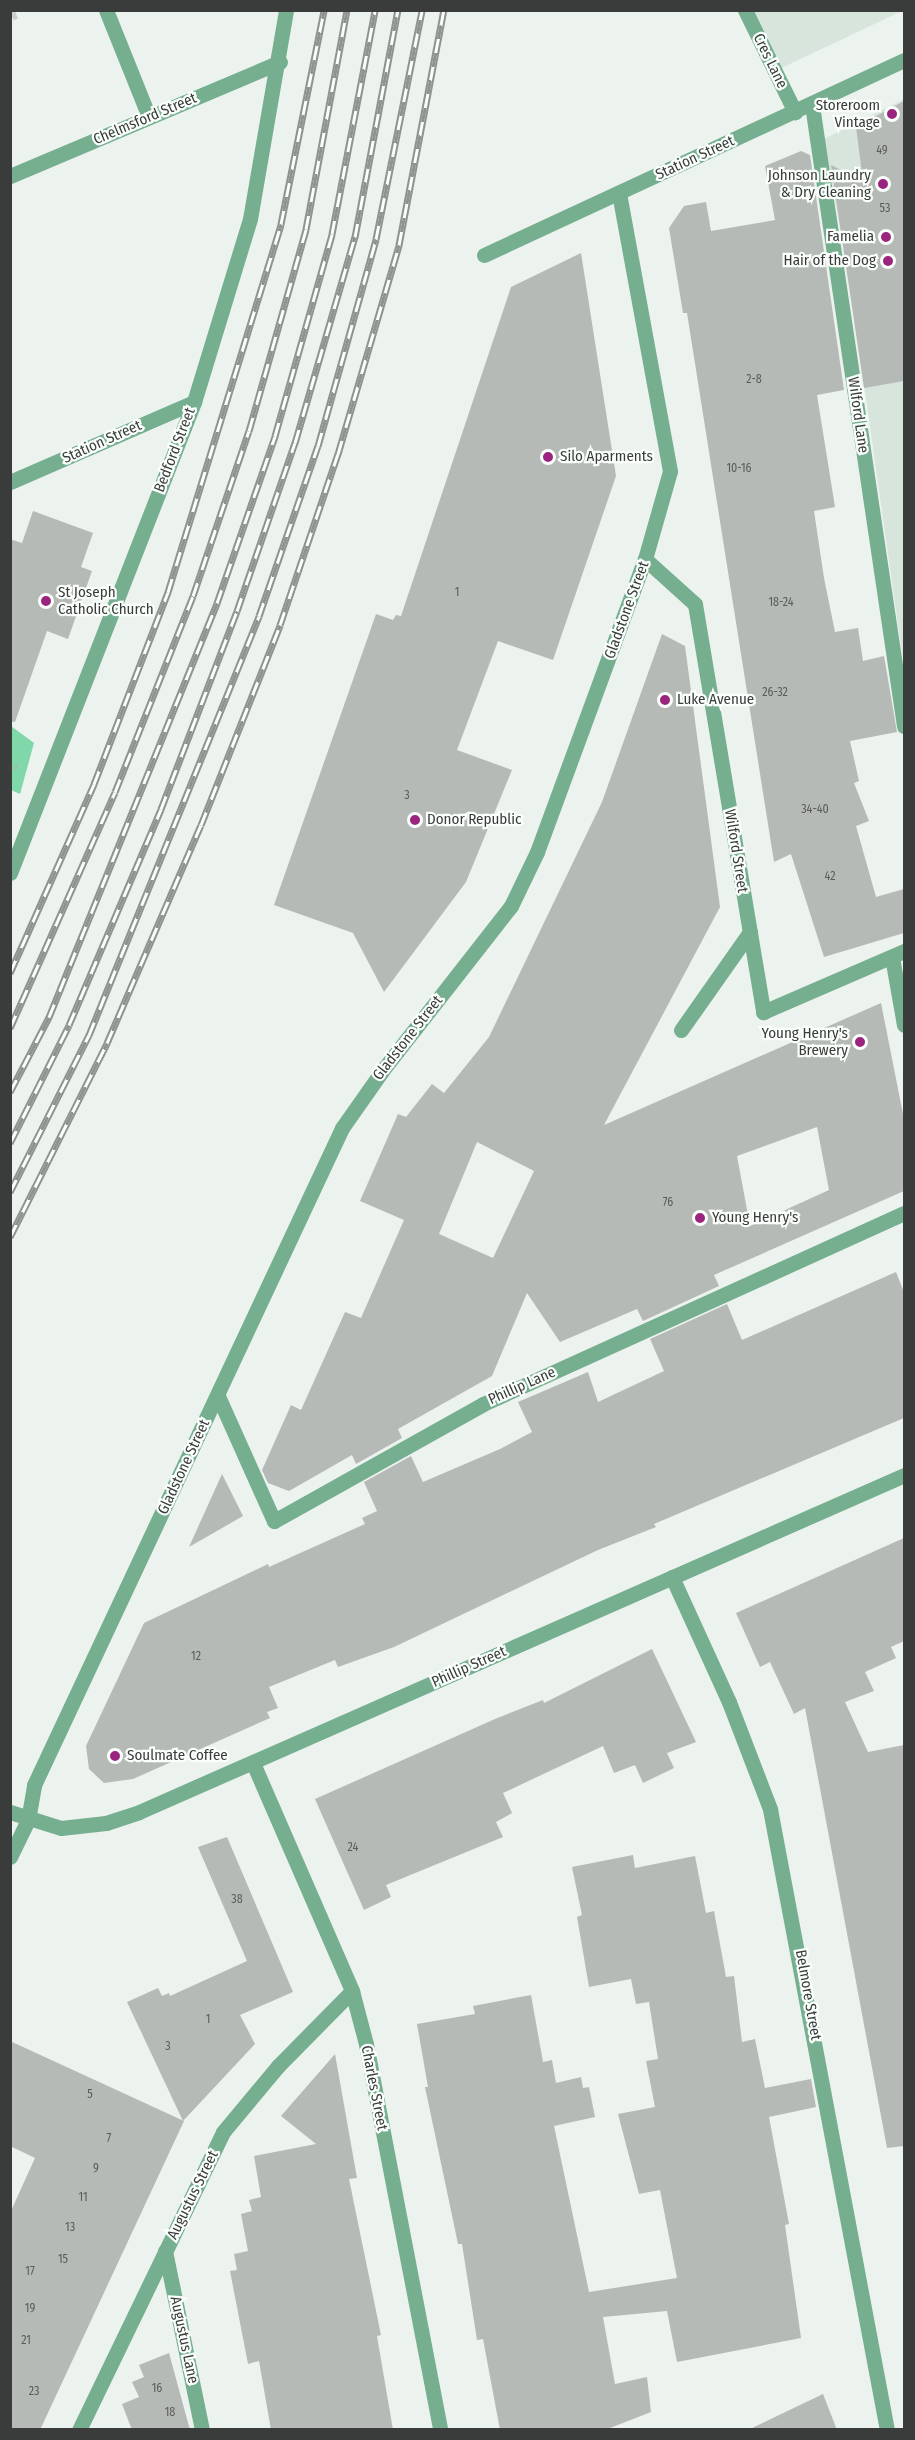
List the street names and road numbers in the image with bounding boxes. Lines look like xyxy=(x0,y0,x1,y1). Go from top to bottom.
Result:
street label: Cres Lane xyxy=(749,31,791,91)
street label: Chelmsford Street xyxy=(91,89,199,149)
street label: Station Street xyxy=(653,132,737,184)
street label: Wilford Lane xyxy=(844,376,872,454)
street label: Bedford Street xyxy=(151,405,199,495)
street label: Station Street xyxy=(60,417,144,467)
street label: Gladstone Street xyxy=(601,559,653,661)
street label: Wilford Street xyxy=(720,808,752,894)
street label: Gladstone Street xyxy=(369,992,447,1084)
street label: Phillip Lane xyxy=(486,1363,558,1409)
street label: Gladstone Street xyxy=(154,1417,214,1517)
street label: Phillip Street xyxy=(429,1643,509,1691)
street label: Belmore Street xyxy=(791,1948,825,2042)
street label: Charles Street xyxy=(357,2044,391,2132)
street label: Augustus Street xyxy=(164,2148,222,2242)
street label: Augustus Lane xyxy=(166,2295,202,2385)

